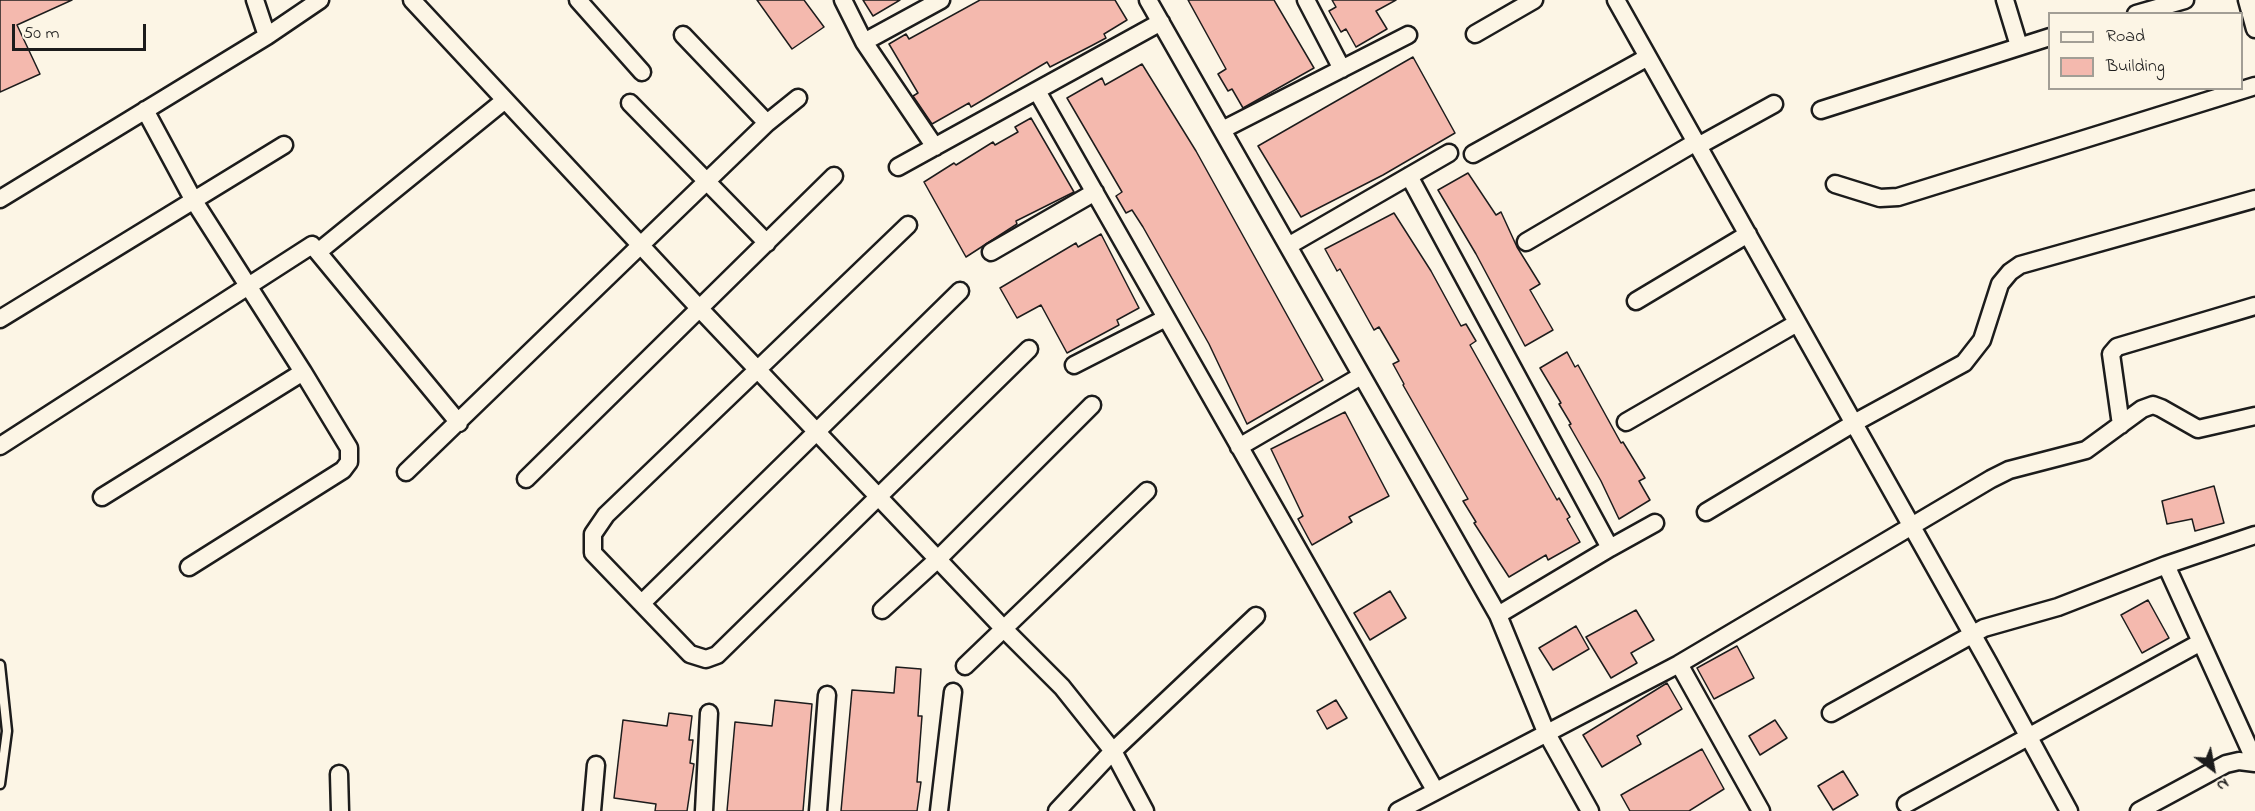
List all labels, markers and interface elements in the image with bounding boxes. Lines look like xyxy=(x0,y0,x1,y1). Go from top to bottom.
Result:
scale bar xyxy=(15,12,148,50)
legend xyxy=(2048,12,2243,90)
text: 50 m xyxy=(23,21,60,47)
text: Road xyxy=(2106,24,2145,50)
text: Building xyxy=(2106,54,2165,80)
north arrow xyxy=(2183,739,2243,799)
text: N xyxy=(2212,771,2233,797)

